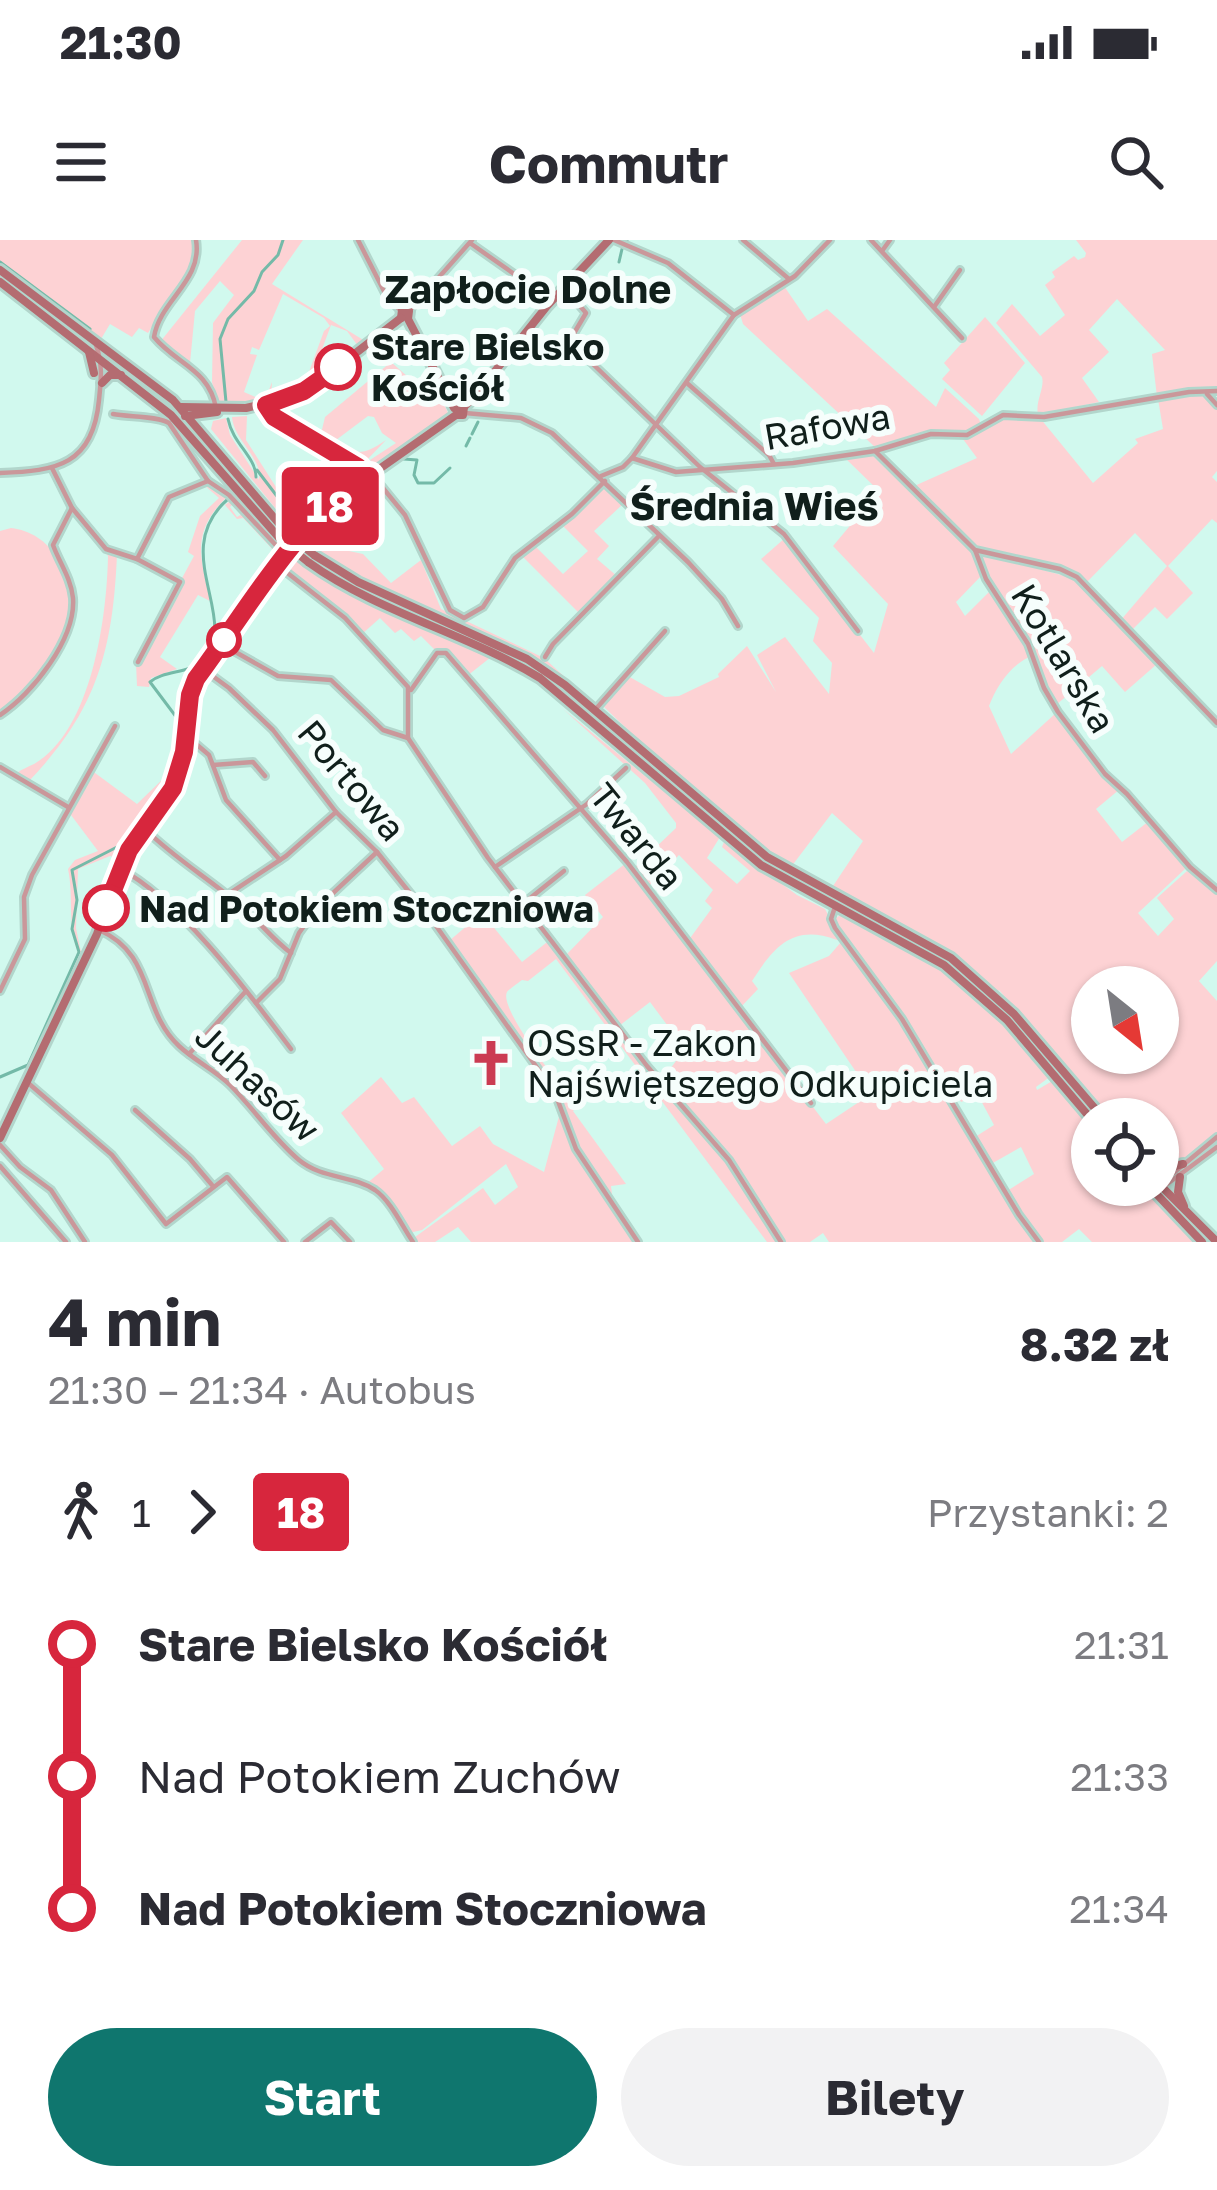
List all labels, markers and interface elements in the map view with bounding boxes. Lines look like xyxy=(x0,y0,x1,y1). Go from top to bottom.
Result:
text: 21:30 xyxy=(60,15,182,69)
icon: menu xyxy=(48,129,114,195)
icon: search xyxy=(1103,129,1169,195)
text: Commutr xyxy=(488,130,729,195)
district label: Zapłocie Dolne xyxy=(385,265,671,312)
place label: Stare Bielsko Kościół xyxy=(371,325,604,409)
marker: Stare Bielsko Kościół xyxy=(316,345,360,389)
street label: Rafowa xyxy=(761,394,893,458)
line badge: 18 xyxy=(276,467,384,545)
text: 18 xyxy=(306,481,354,531)
district label: Średnia Wieś xyxy=(630,482,878,529)
street label: Kotlarska xyxy=(1003,576,1125,740)
unlabelled marker xyxy=(208,624,240,656)
street label: Portowa xyxy=(289,711,415,849)
street label: Twarda xyxy=(581,774,693,898)
marker: Nad Potokiem Stoczniowa xyxy=(84,886,128,930)
place label: Nad Potokiem Stoczniowa xyxy=(139,887,594,930)
north arrow xyxy=(1071,966,1179,1074)
map controls xyxy=(1071,966,1179,1206)
street label: Juhasów xyxy=(187,1014,329,1150)
place label: OSsR - Zakon Najświętszego Odkupiciela xyxy=(527,1021,993,1105)
church icon: OSsR - Zakon Najświętszego Odkupiciela xyxy=(466,1038,516,1088)
button: locate xyxy=(1071,1098,1179,1206)
text: 4 min xyxy=(48,1281,222,1361)
text: 8.32 zł xyxy=(1020,1317,1169,1371)
text: 21:30 – 21:34 · Autobus xyxy=(48,1366,476,1413)
icon: walk xyxy=(48,1479,114,1545)
icon: forward xyxy=(169,1479,235,1545)
text: 18 xyxy=(277,1487,325,1537)
text: 1 xyxy=(132,1489,151,1536)
text: Przystanki: 2 xyxy=(927,1489,1169,1536)
text: Stare Bielsko Kościół xyxy=(138,1617,607,1671)
text: 21:31 xyxy=(1074,1621,1169,1668)
text: Nad Potokiem Zuchów xyxy=(138,1749,621,1803)
text: 21:33 xyxy=(1070,1753,1169,1800)
text: Nad Potokiem Stoczniowa xyxy=(138,1881,707,1935)
text: 21:34 xyxy=(1069,1885,1169,1932)
button: Start xyxy=(48,2028,597,2166)
button: Bilety xyxy=(621,2028,1169,2166)

